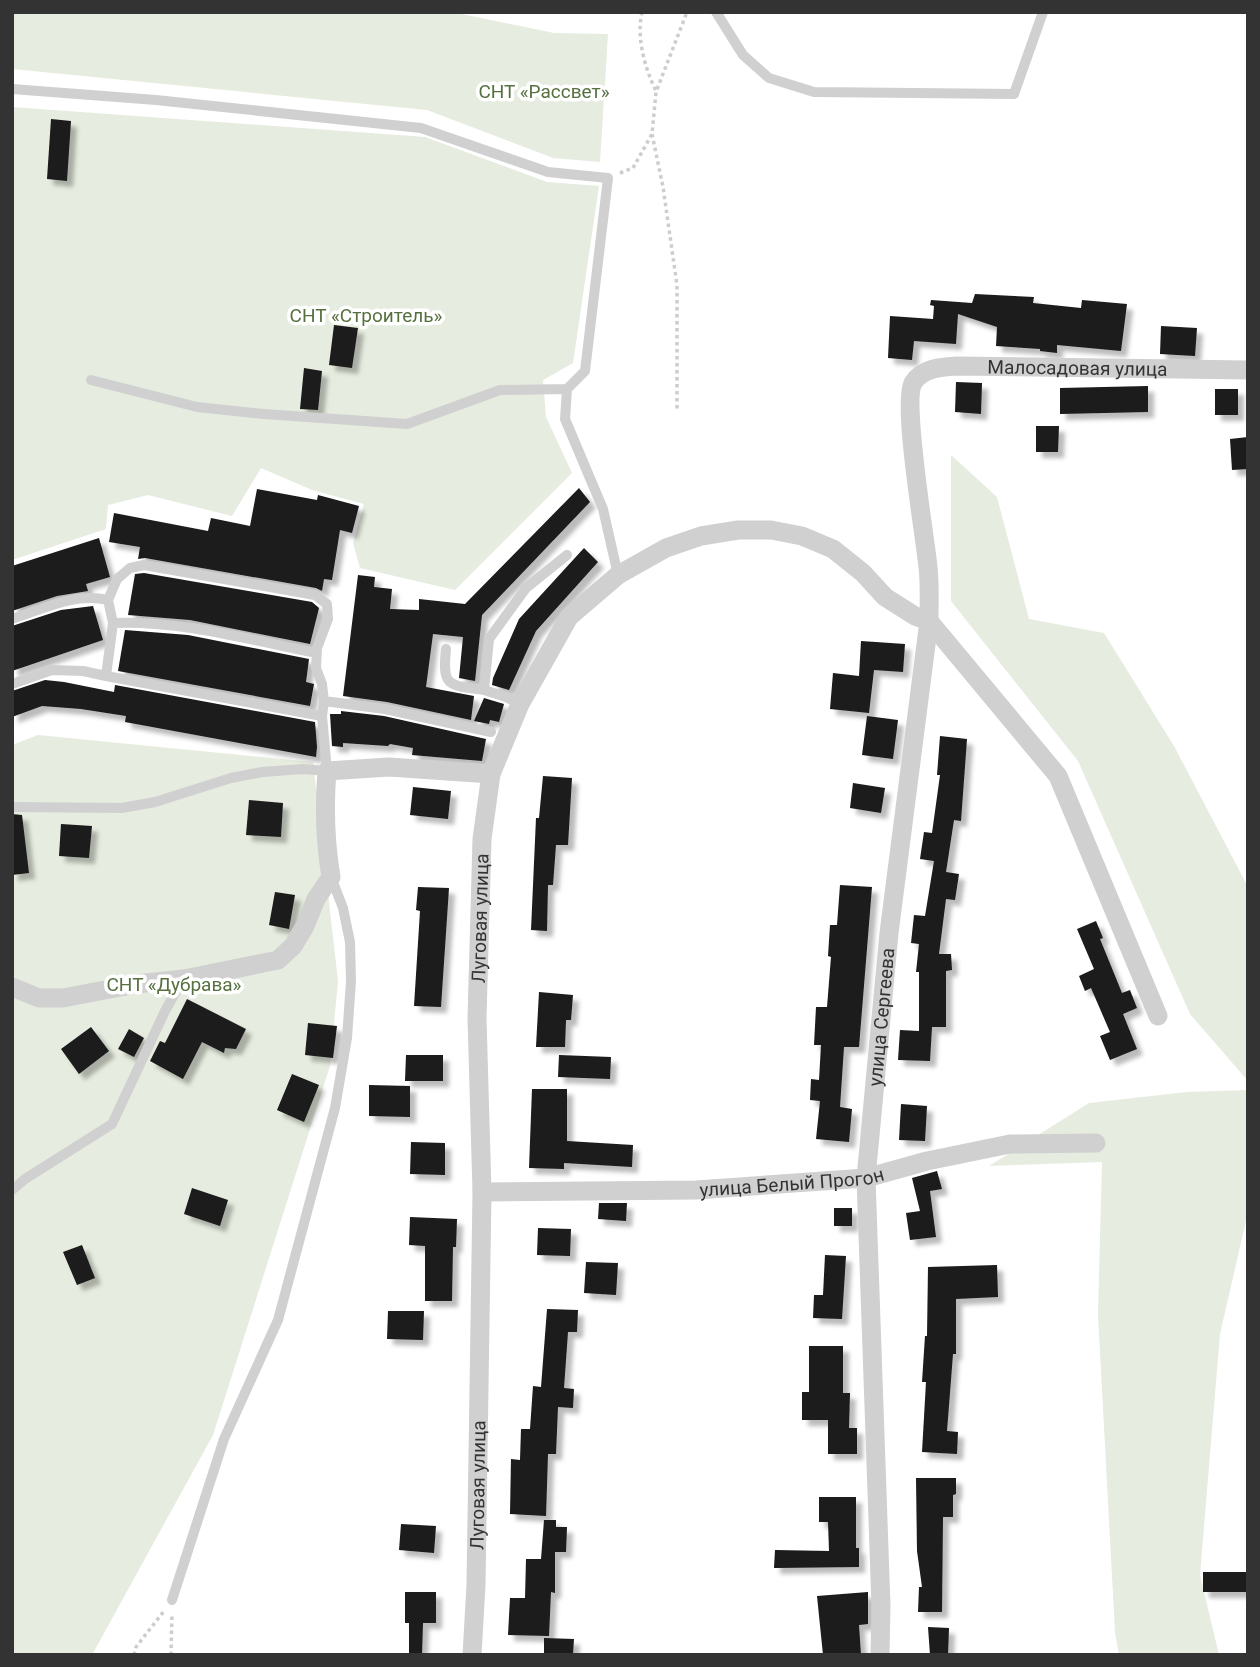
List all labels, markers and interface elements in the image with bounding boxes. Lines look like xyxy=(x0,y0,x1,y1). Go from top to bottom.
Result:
park label: СНТ «Рассвет» xyxy=(478,80,610,103)
park label: СНТ «Строитель» xyxy=(290,304,443,327)
street label: Малосадовая улица xyxy=(987,355,1168,381)
street label: Луговая улица xyxy=(467,853,494,983)
street label: улица Сергеева xyxy=(864,947,900,1087)
park label: СНТ «Дубрава» xyxy=(107,973,242,996)
street label: улица Белый Прогон xyxy=(699,1163,887,1202)
street label: Луговая улица xyxy=(466,1420,491,1550)

